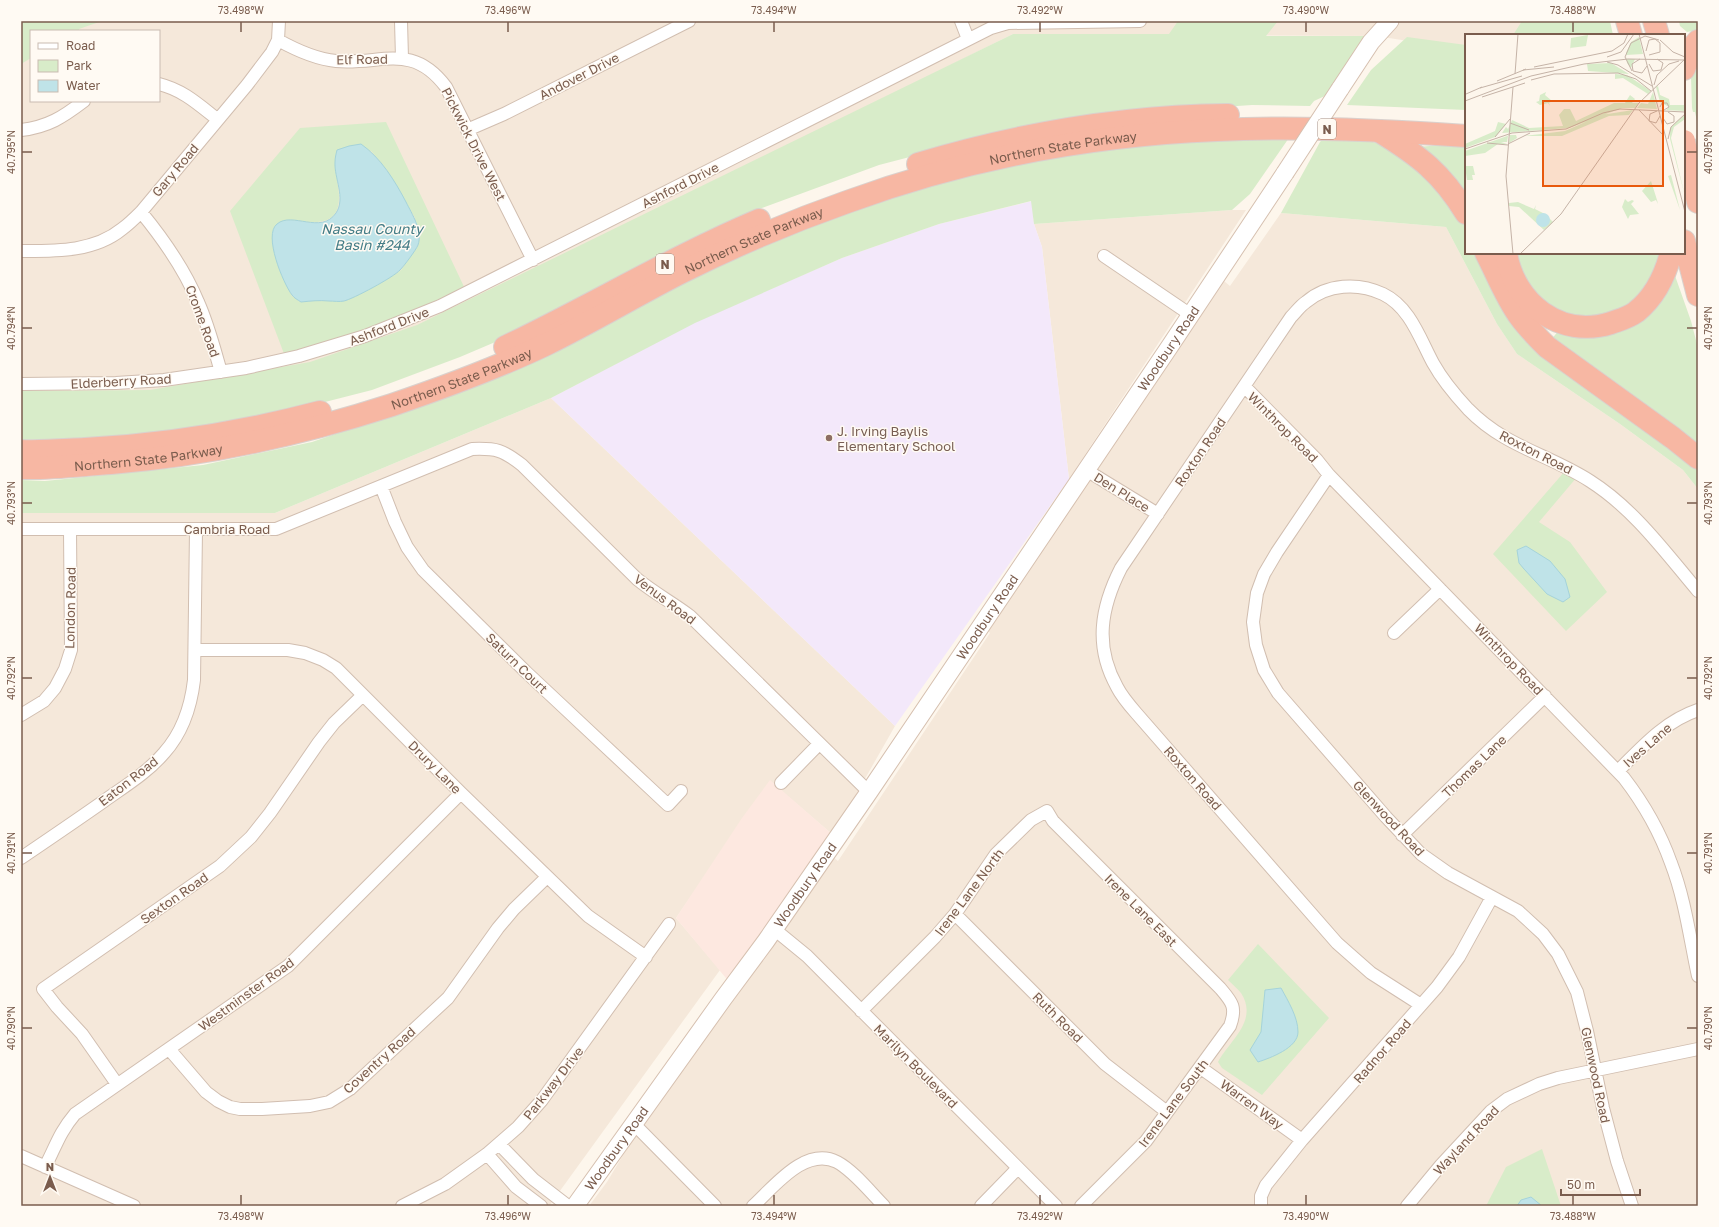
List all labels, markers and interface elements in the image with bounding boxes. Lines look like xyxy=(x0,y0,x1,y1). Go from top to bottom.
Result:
text: 73.498°W xyxy=(218,4,264,16)
text: 73.496°W xyxy=(485,4,531,16)
text: 73.494°W xyxy=(751,4,797,16)
text: 73.492°W xyxy=(1017,4,1063,16)
text: 73.490°W xyxy=(1283,4,1329,16)
text: 73.488°W xyxy=(1550,4,1596,16)
legend xyxy=(30,30,160,102)
inset map xyxy=(1465,34,1685,254)
text: Road xyxy=(66,38,95,53)
street label: Andover Drive xyxy=(536,49,622,103)
street label: Elf Road xyxy=(336,51,388,67)
text: Park xyxy=(66,58,92,73)
text: Water xyxy=(66,78,100,93)
street label: Pickwick Drive West xyxy=(438,85,510,203)
road number: N xyxy=(1318,119,1336,139)
street label: Northern State Parkway xyxy=(988,128,1138,168)
text: 40.795°N xyxy=(5,130,17,174)
text: 40.795°N xyxy=(1702,130,1714,174)
street label: Gary Road xyxy=(148,140,202,200)
street label: Ashford Drive xyxy=(639,159,721,211)
street label: Northern State Parkway xyxy=(682,203,826,277)
water label: Nassau County Basin #244 xyxy=(321,220,425,253)
road number: N xyxy=(656,254,674,274)
street label: Crome Road xyxy=(183,283,223,359)
street label: Ashford Drive xyxy=(347,303,431,349)
street label: Woodbury Road xyxy=(1134,303,1203,394)
text: 40.794°N xyxy=(5,306,17,350)
text: 40.794°N xyxy=(1702,306,1714,350)
street label: Northern State Parkway xyxy=(389,344,535,413)
street label: Elderberry Road xyxy=(70,370,172,392)
street label: Winthrop Road xyxy=(1245,389,1321,465)
street label: Roxton Road xyxy=(1171,414,1229,490)
place label: J. Irving Baylis Elementary School xyxy=(837,423,955,454)
street label: Roxton Road xyxy=(1497,427,1575,477)
marker: J. Irving Baylis Elementary School xyxy=(824,433,834,443)
street label: Northern State Parkway xyxy=(73,440,225,474)
street label: Den Place xyxy=(1091,469,1153,515)
text: 40.793°N xyxy=(5,481,17,525)
text: 40.793°N xyxy=(1702,481,1714,525)
street label: Cambria Road xyxy=(184,521,270,537)
street label: London Road xyxy=(61,567,79,649)
street label: Venus Road xyxy=(631,571,699,627)
street label: Woodbury Road xyxy=(953,571,1022,663)
street label: Winthrop Road xyxy=(1471,620,1547,698)
street label: Saturn Court xyxy=(483,629,551,697)
text: 40.792°N xyxy=(5,656,17,700)
text: 40.792°N xyxy=(1702,656,1714,700)
street label: Ives Lane xyxy=(1619,720,1675,770)
street label: Thomas Lane xyxy=(1438,731,1510,801)
street label: Drury Lane xyxy=(405,737,465,797)
street label: Roxton Road xyxy=(1161,743,1225,813)
street label: Eaton Road xyxy=(95,753,161,809)
street label: Glenwood Road xyxy=(1350,777,1428,859)
text: 40.791°N xyxy=(5,832,17,874)
text: 40.791°N xyxy=(1702,832,1714,874)
street label: Woodbury Road xyxy=(770,839,840,930)
street label: Irene Lane North xyxy=(931,845,1007,939)
street label: Sexton Road xyxy=(137,869,211,927)
street label: Irene Lane East xyxy=(1101,870,1181,950)
street label: Westminster Road xyxy=(195,954,297,1034)
street label: Ruth Road xyxy=(1029,988,1087,1046)
text: 40.790°N xyxy=(5,1006,17,1050)
text: 40.790°N xyxy=(1702,1006,1714,1050)
street label: Radnor Road xyxy=(1350,1016,1414,1086)
street label: Marilyn Boulevard xyxy=(871,1021,961,1111)
street label: Coventry Road xyxy=(340,1023,418,1097)
street label: Glenwood Road xyxy=(1578,1026,1614,1124)
street label: Parkway Drive xyxy=(519,1043,587,1123)
street label: Irene Lane South xyxy=(1135,1056,1211,1150)
street label: Warren Way xyxy=(1217,1076,1287,1133)
street label: Wayland Road xyxy=(1430,1102,1502,1178)
street label: Woodbury Road xyxy=(581,1103,652,1193)
north arrow xyxy=(30,1157,70,1197)
text: N xyxy=(46,1160,54,1173)
scale bar xyxy=(1561,1171,1640,1197)
text: 50 m xyxy=(1567,1177,1595,1192)
text: 73.498°W xyxy=(218,1210,264,1222)
text: 73.496°W xyxy=(485,1210,531,1222)
text: 73.494°W xyxy=(751,1210,797,1222)
text: 73.492°W xyxy=(1017,1210,1063,1222)
text: 73.490°W xyxy=(1283,1210,1329,1222)
text: 73.488°W xyxy=(1550,1210,1596,1222)

